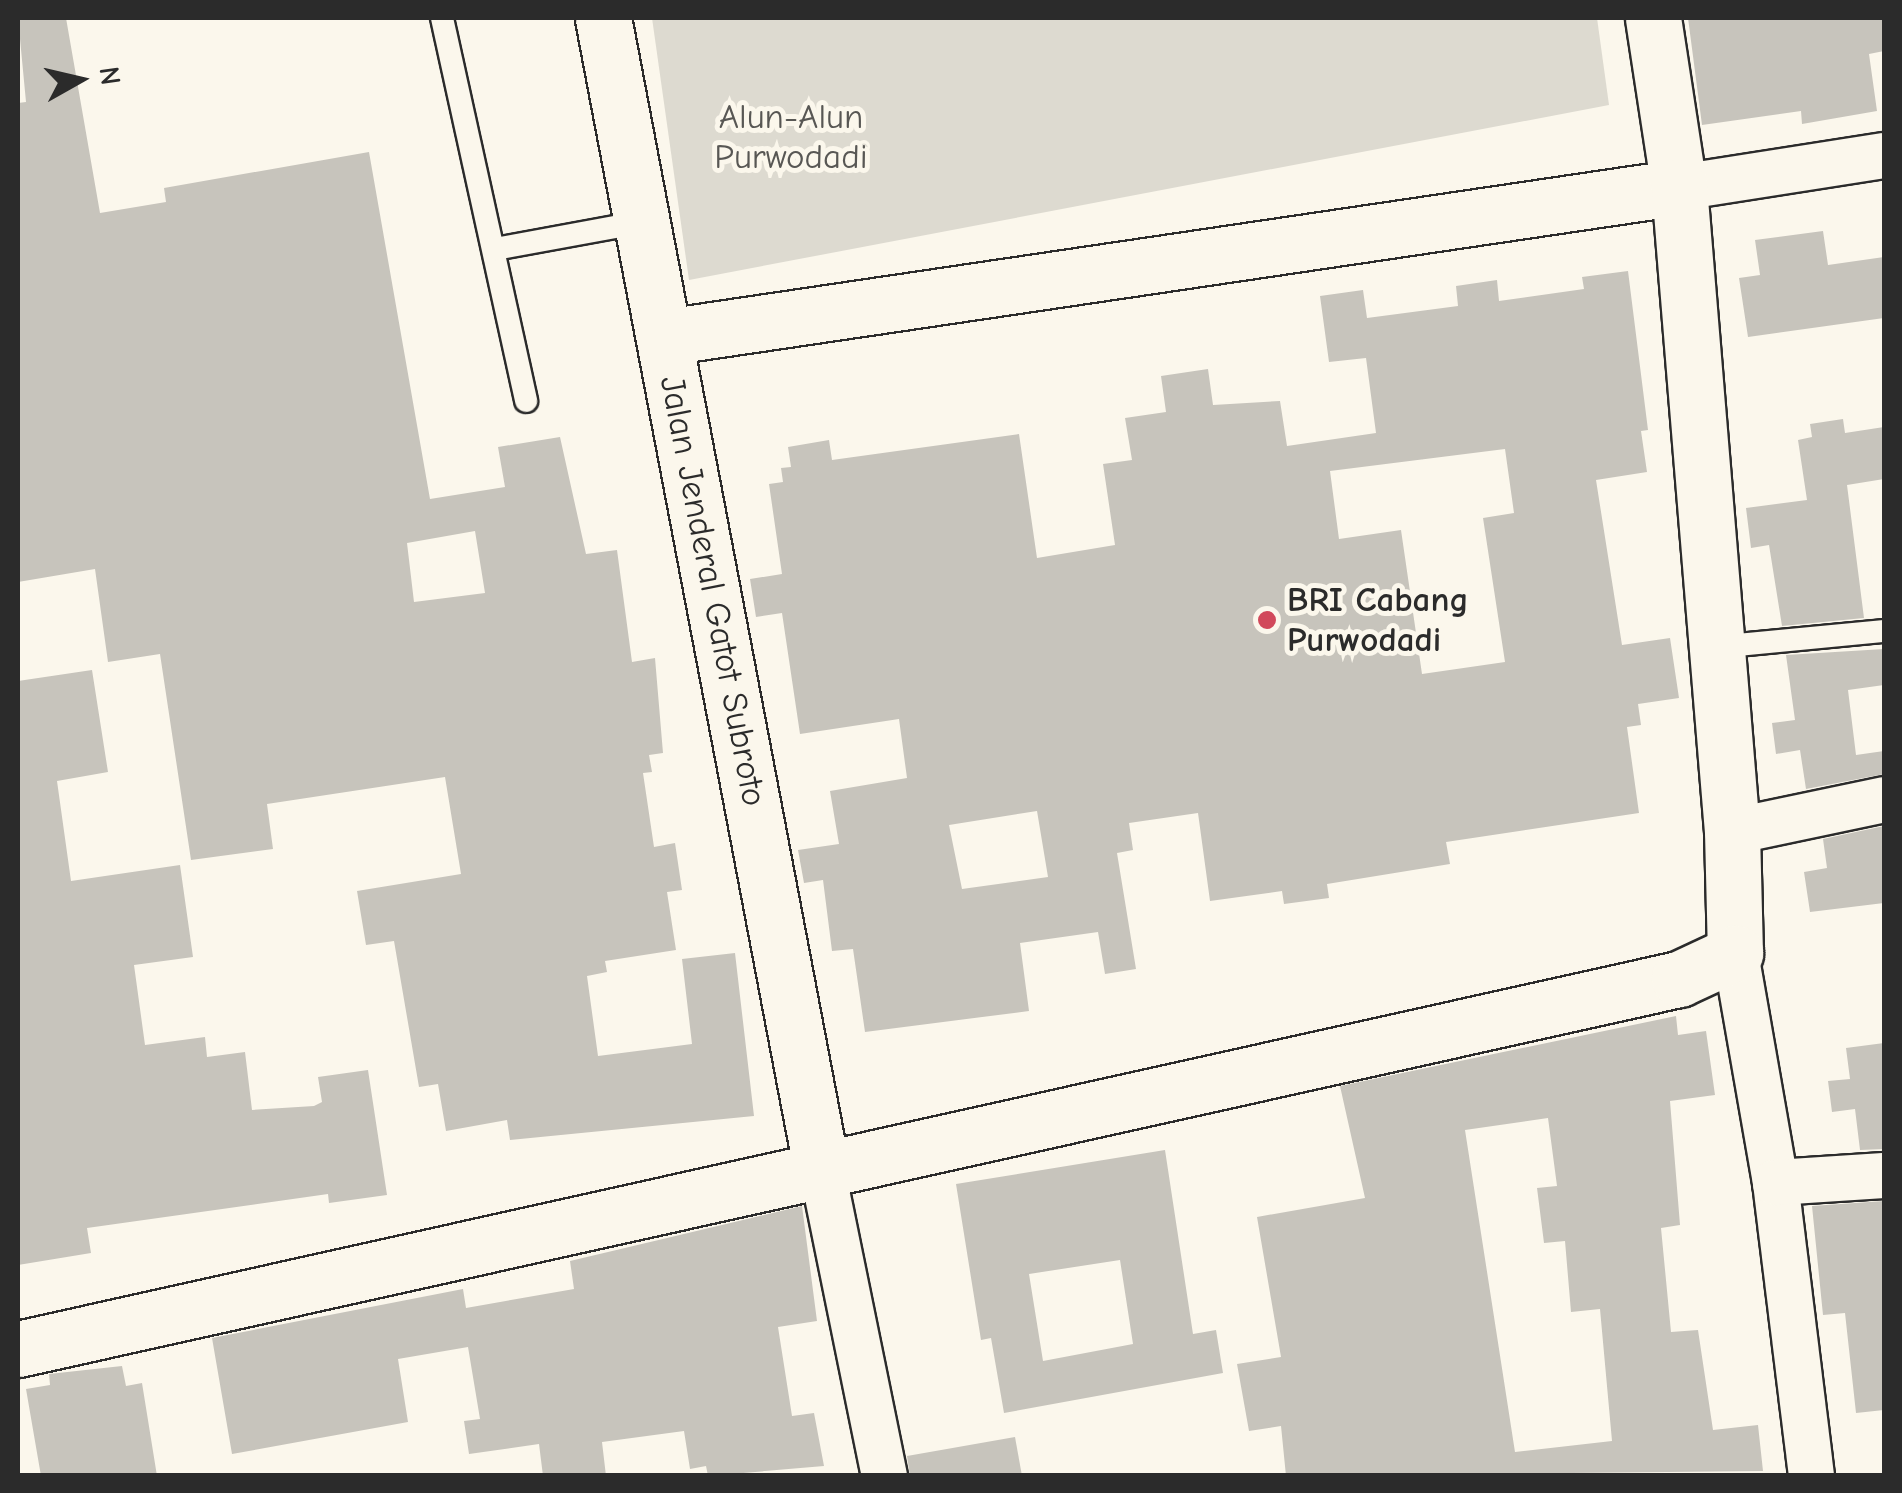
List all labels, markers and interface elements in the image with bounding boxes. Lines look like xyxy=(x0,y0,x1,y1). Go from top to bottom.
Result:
north arrow xyxy=(30,30,130,130)
text: N xyxy=(93,65,127,87)
park label: Alun-Alun Purwodadi xyxy=(714,96,868,178)
street label: Jalan Jenderal Gatot Subroto xyxy=(651,372,775,810)
place label: BRI Cabang Purwodadi xyxy=(1287,579,1469,661)
marker: BRI Cabang Purwodadi xyxy=(1256,609,1278,631)

